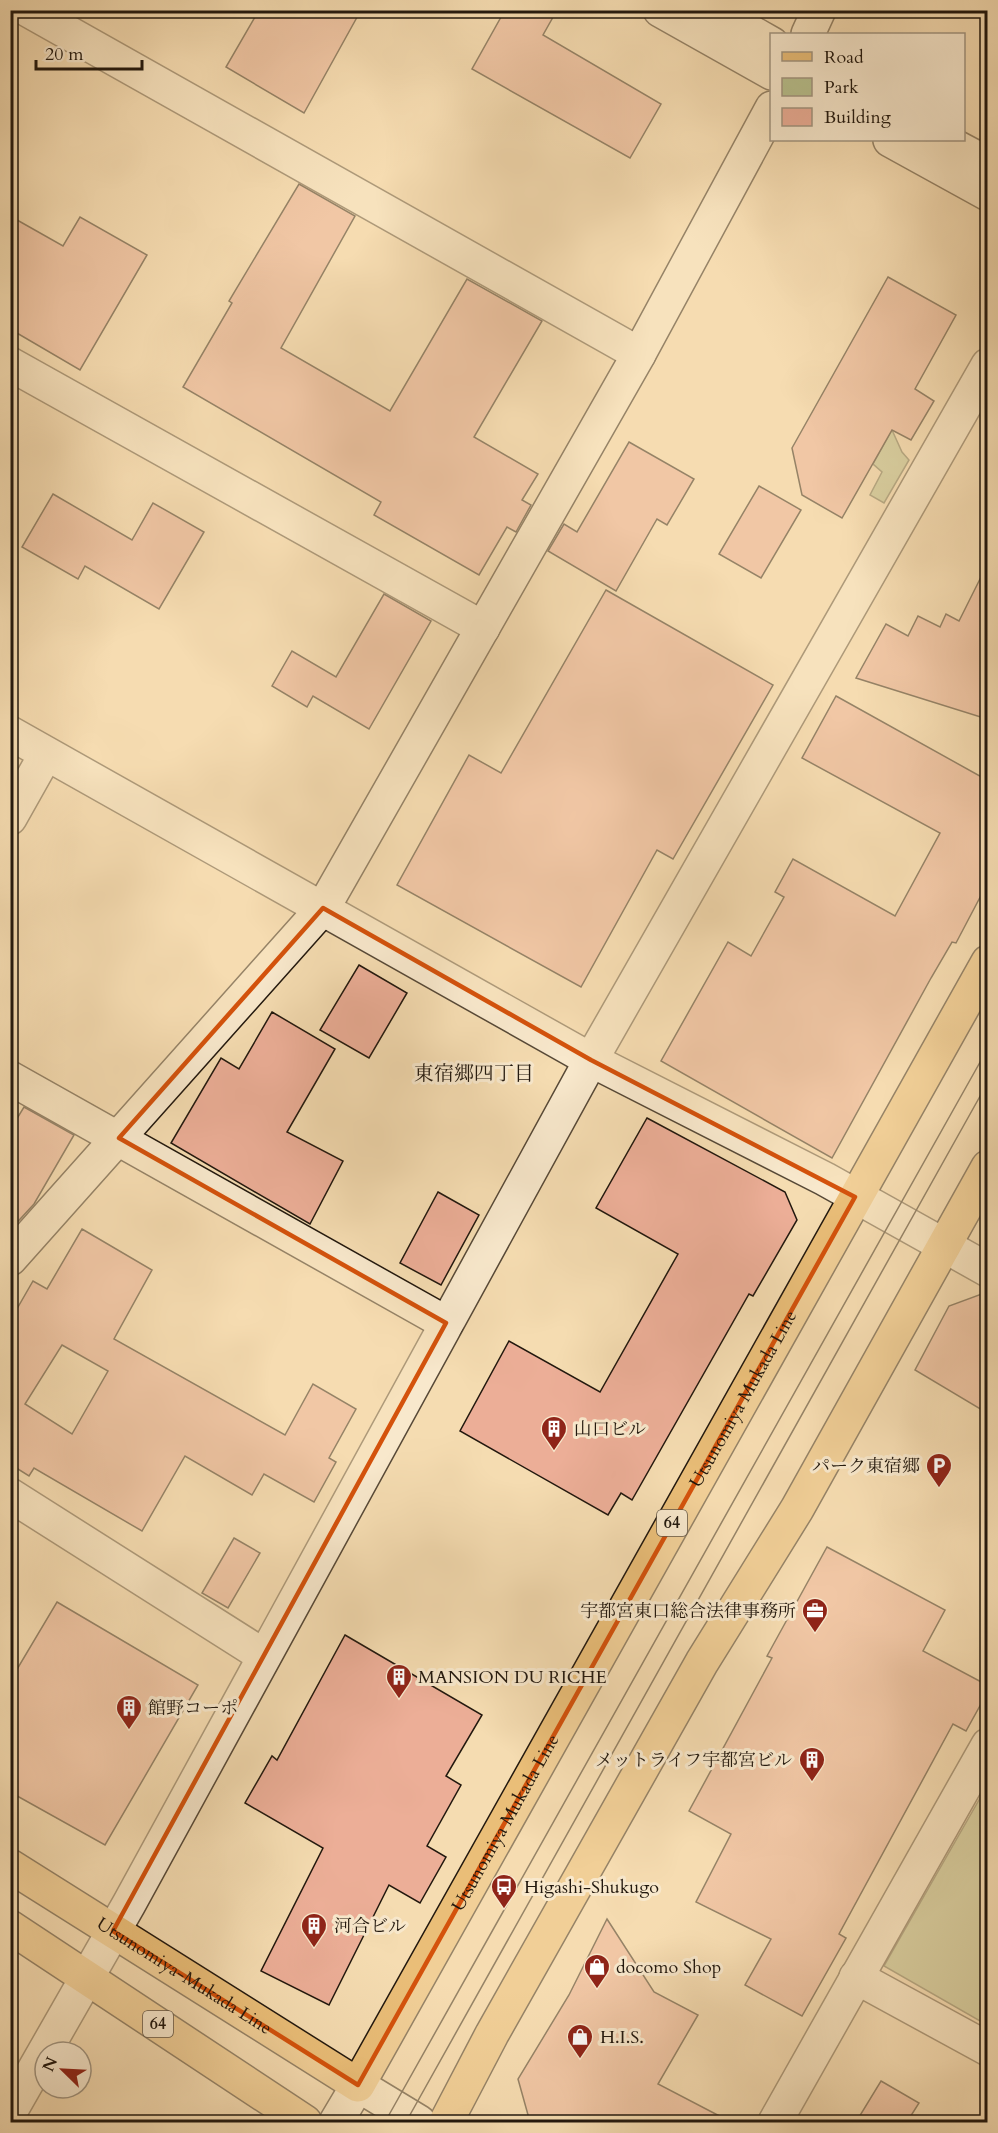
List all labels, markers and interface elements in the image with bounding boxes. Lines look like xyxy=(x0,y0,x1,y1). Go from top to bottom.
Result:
scale bar xyxy=(36,33,142,71)
legend xyxy=(770,33,965,141)
text: 20 m xyxy=(45,42,84,67)
text: Road xyxy=(824,45,864,70)
text: Park xyxy=(824,75,859,100)
text: Building xyxy=(824,105,892,130)
district label: 東宿郷四丁目 xyxy=(414,1060,534,1087)
street label: Utsunomiya Mukada Line xyxy=(683,1306,803,1492)
building icon: 山口ビル xyxy=(539,1414,569,1452)
place label: 山口ビル xyxy=(574,1417,646,1442)
parking icon: パーク東宿郷 xyxy=(924,1451,954,1489)
place label: パーク東宿郷 xyxy=(812,1454,920,1479)
road number: 64 xyxy=(657,1510,687,1536)
office icon: 宇都宮東口総合法律事務所 xyxy=(800,1596,830,1634)
place label: 宇都宮東口総合法律事務所 xyxy=(580,1599,796,1624)
building icon: MANSION DU RICHE xyxy=(384,1662,414,1700)
place label: MANSION DU RICHE xyxy=(418,1665,607,1690)
building icon: 館野コーポ xyxy=(114,1693,144,1731)
place label: 館野コーポ xyxy=(148,1696,238,1721)
street label: Utsunomiya Mukada Line xyxy=(445,1729,565,1916)
building icon: メットライフ宇都宮ビル xyxy=(797,1745,827,1783)
place label: メットライフ宇都宮ビル xyxy=(595,1748,792,1773)
bus stop icon: Higashi-Shukugo xyxy=(489,1872,519,1910)
place label: Higashi-Shukugo xyxy=(524,1875,659,1900)
street label: Utsunomiya-Mukada Line xyxy=(92,1911,277,2040)
building icon: 河合ビル xyxy=(299,1911,329,1949)
place label: 河合ビル xyxy=(334,1914,406,1939)
shop icon: docomo Shop xyxy=(582,1952,612,1990)
place label: docomo Shop xyxy=(616,1955,721,1980)
road number: 64 xyxy=(143,2011,173,2037)
shop icon: H.I.S. xyxy=(565,2022,595,2060)
place label: H.I.S. xyxy=(600,2025,644,2050)
north arrow xyxy=(33,2040,93,2100)
text: N xyxy=(37,2053,63,2075)

